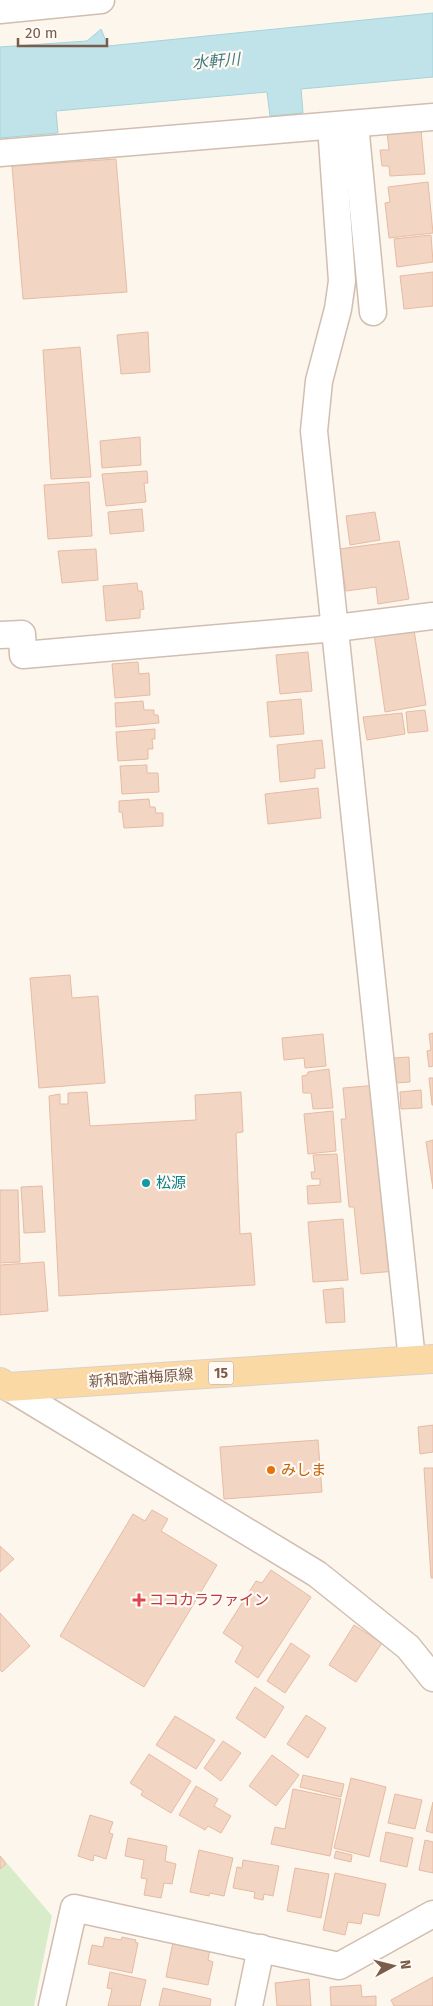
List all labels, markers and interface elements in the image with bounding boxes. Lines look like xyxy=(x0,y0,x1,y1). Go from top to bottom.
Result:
scale bar xyxy=(18,15,106,47)
text: 20 m xyxy=(25,24,58,42)
water label: 水軒川 xyxy=(191,49,243,73)
place label: 松源 xyxy=(156,1174,186,1192)
marker: 松源 xyxy=(140,1177,152,1189)
road number: 15 xyxy=(208,1362,234,1385)
street label: 新和歌浦梅原線 xyxy=(88,1365,194,1391)
place label: みしま xyxy=(281,1461,326,1479)
marker: みしま xyxy=(265,1464,277,1476)
place label: ココカラファイン xyxy=(149,1591,269,1609)
marker: ココカラファイン xyxy=(133,1594,145,1606)
north arrow xyxy=(368,1941,418,1991)
text: N xyxy=(396,1959,414,1970)

